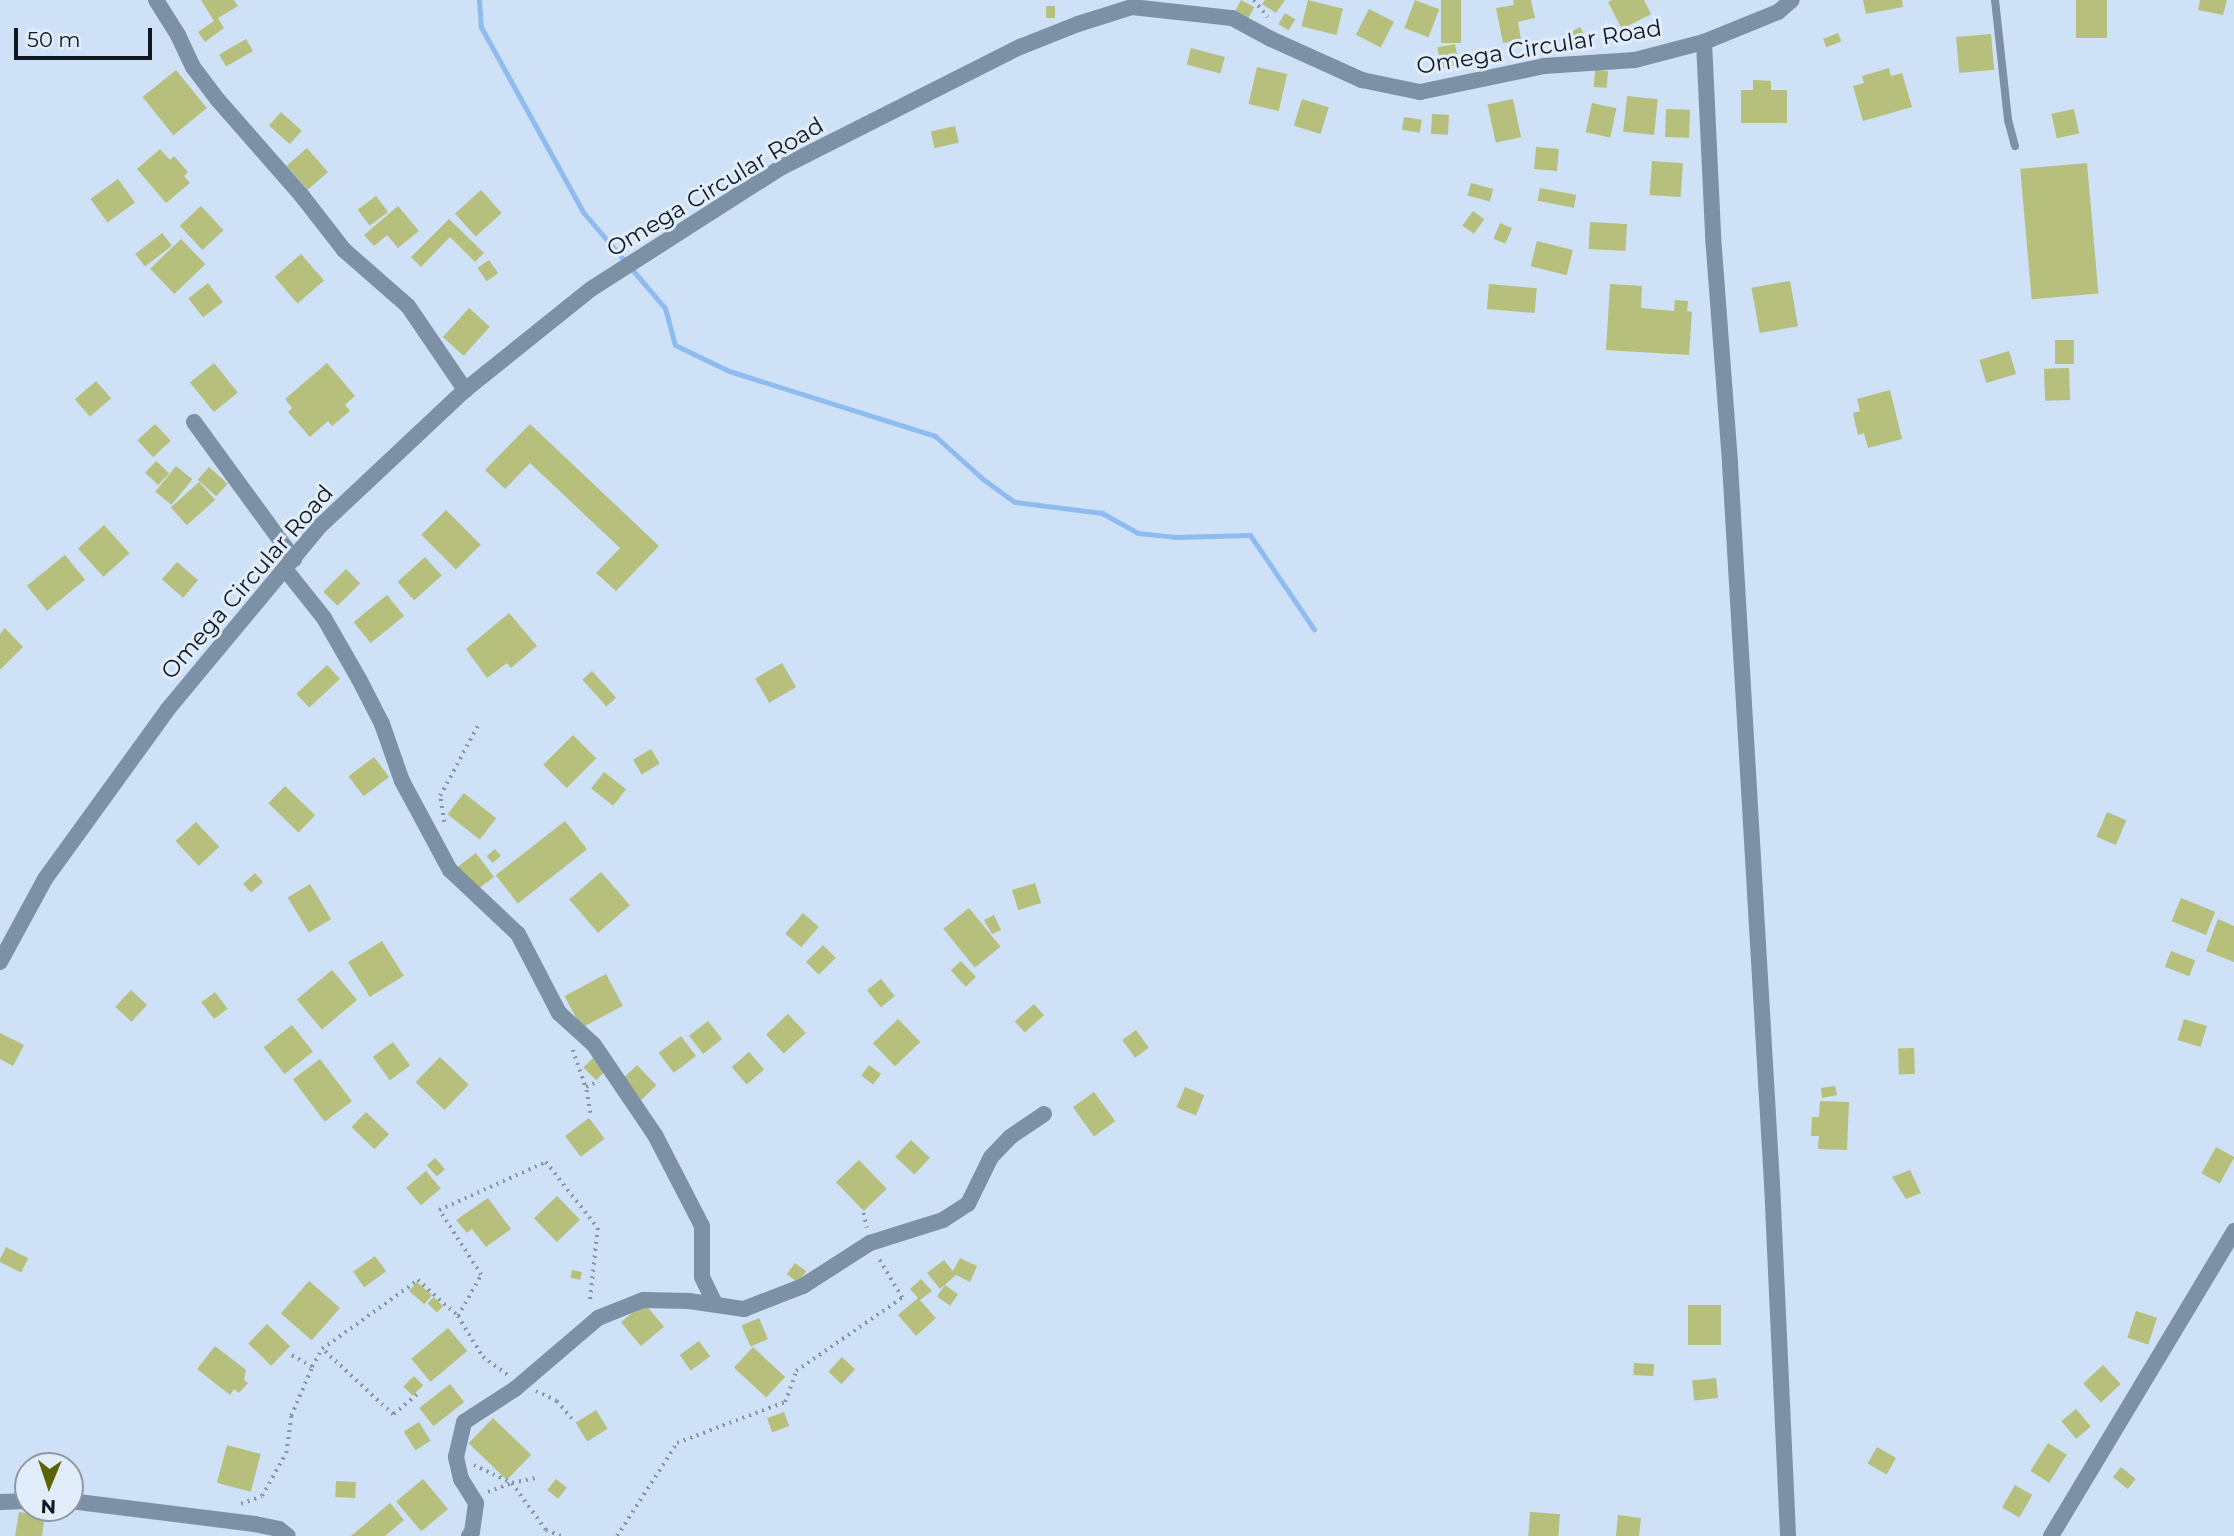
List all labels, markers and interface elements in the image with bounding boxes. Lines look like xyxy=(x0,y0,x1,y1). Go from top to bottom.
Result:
scale bar xyxy=(18,14,156,58)
street label: Omega Circular Road xyxy=(1414,14,1664,80)
text: 50 m xyxy=(27,27,81,52)
street label: Omega Circular Road xyxy=(602,111,828,263)
street label: Omega Circular Road xyxy=(155,479,339,685)
north arrow xyxy=(14,1452,84,1522)
text: N xyxy=(40,1495,56,1518)

